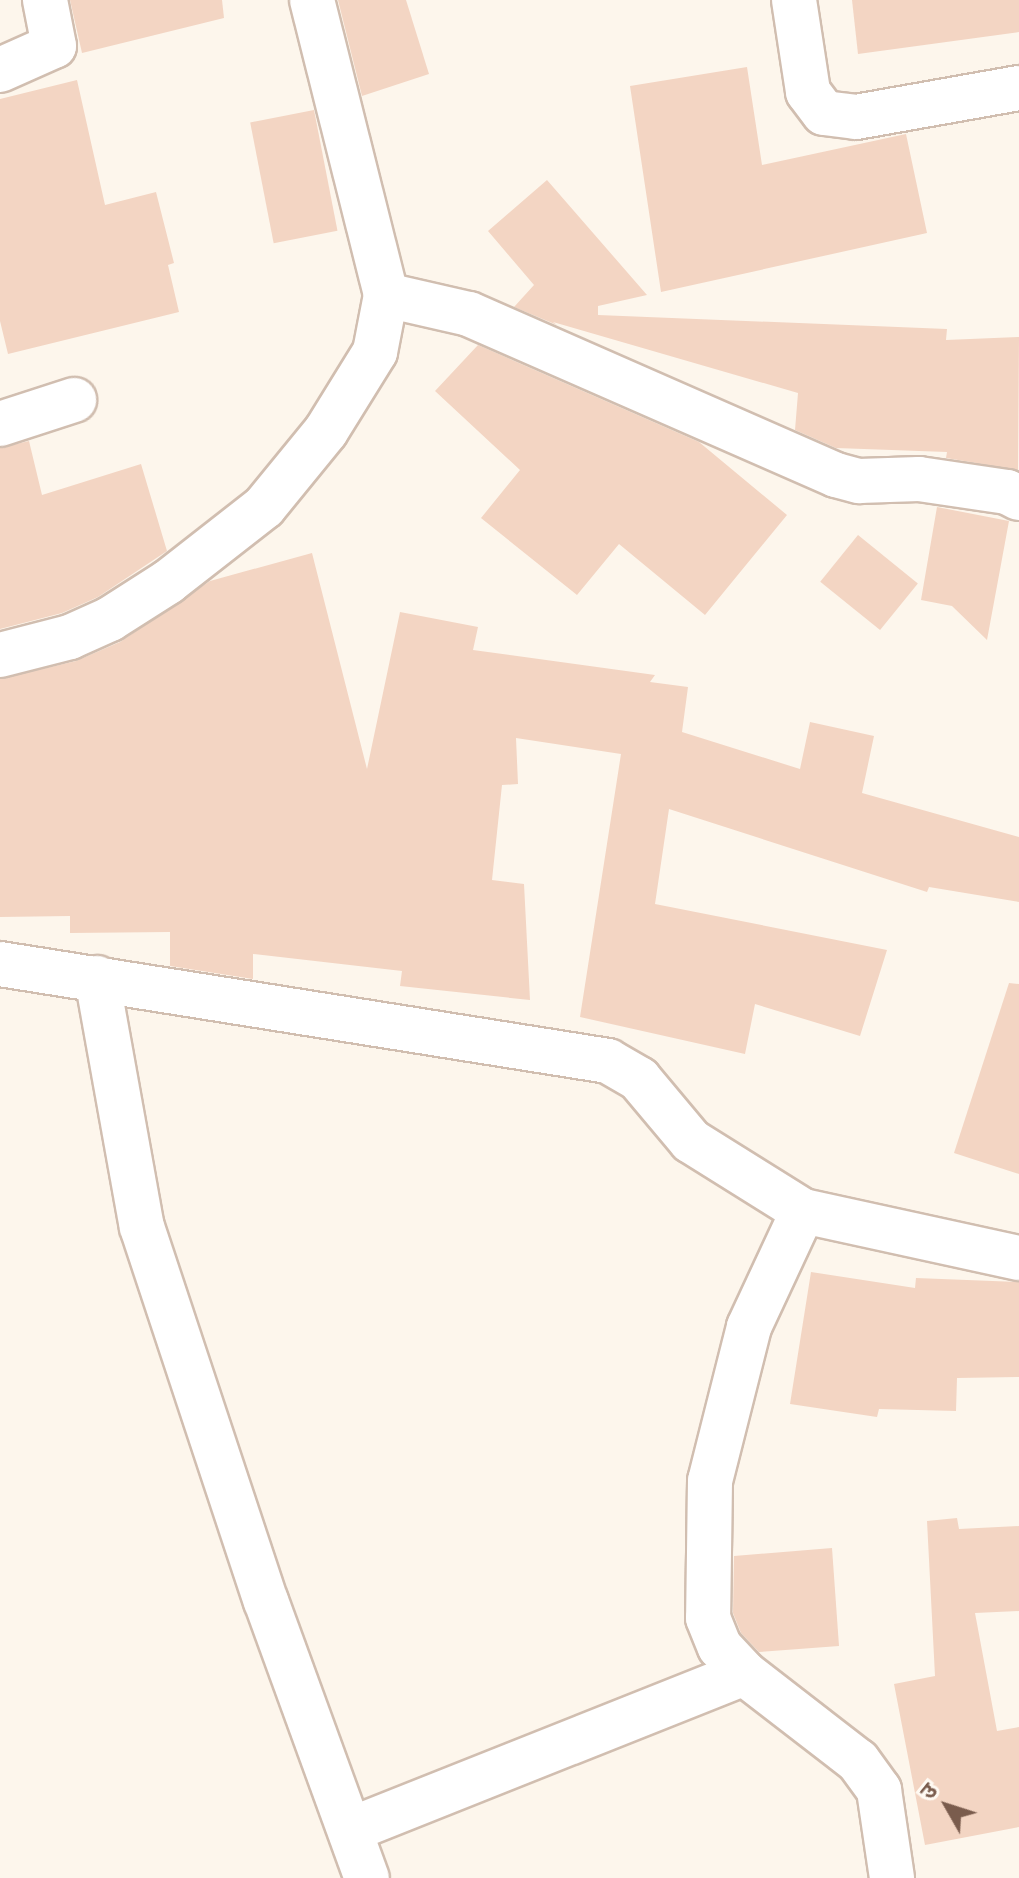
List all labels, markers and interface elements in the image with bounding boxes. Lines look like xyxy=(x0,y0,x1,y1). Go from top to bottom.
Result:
north arrow xyxy=(907,1766,987,1846)
text: उ xyxy=(913,1776,944,1805)

